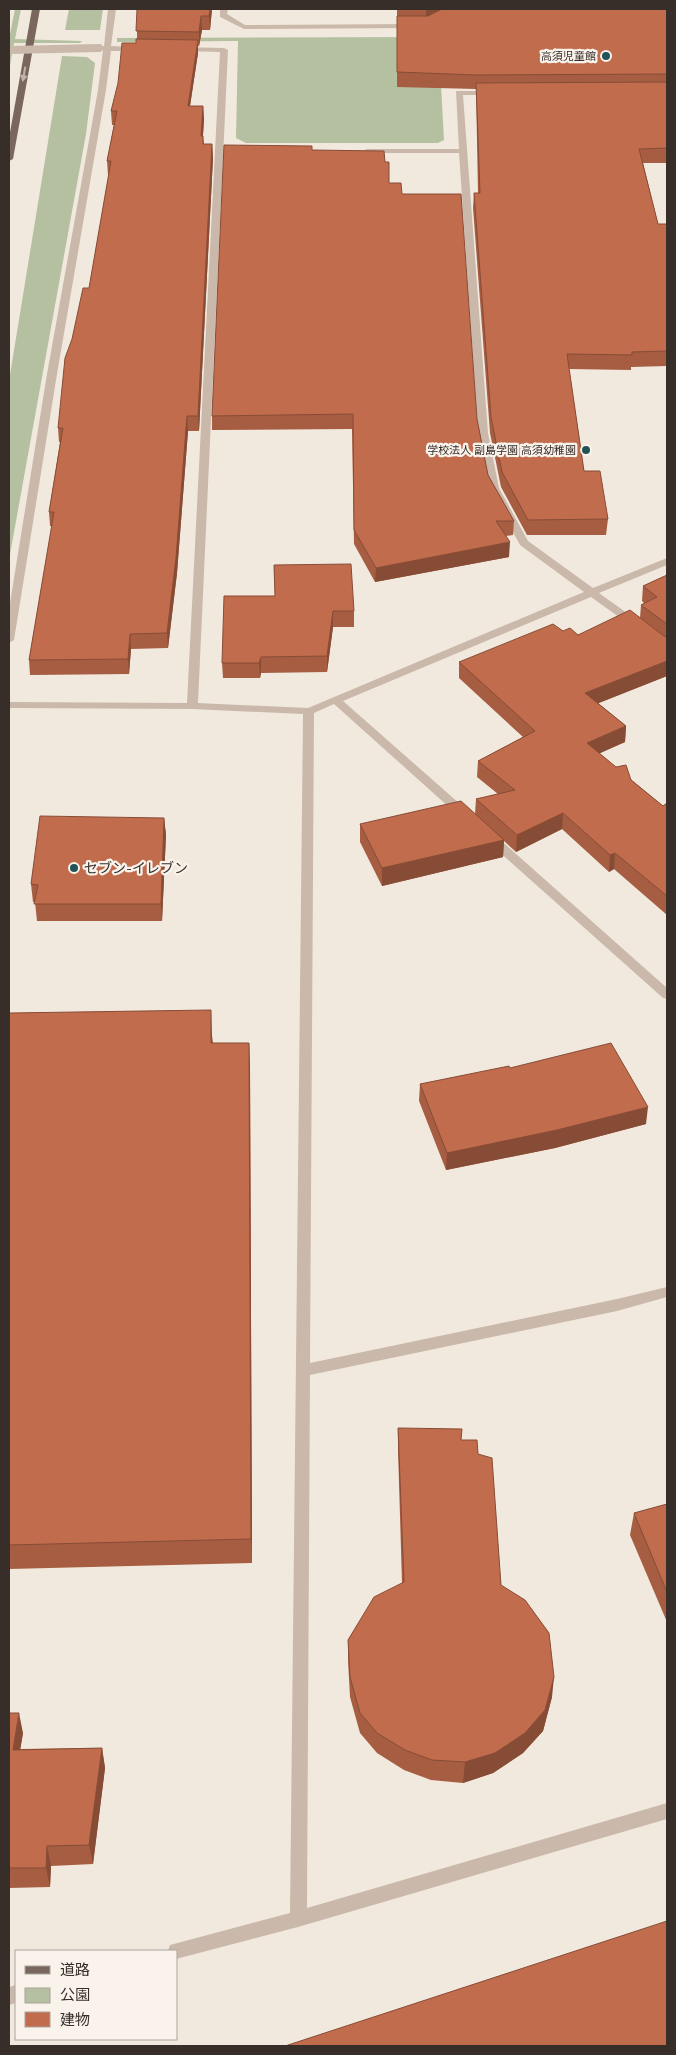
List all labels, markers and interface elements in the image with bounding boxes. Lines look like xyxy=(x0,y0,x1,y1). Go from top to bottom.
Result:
place label: 高須児童館 xyxy=(541,49,596,63)
marker: 高須児童館 xyxy=(600,50,612,62)
one-way arrow xyxy=(20,66,28,82)
place label: 学校法人 副島学園 高須幼稚園 xyxy=(427,443,576,457)
marker: 学校法人 副島学園 高須幼稚園 xyxy=(580,444,592,456)
place label: セブン-イレブン xyxy=(84,859,188,877)
marker: セブン-イレブン xyxy=(68,862,80,874)
legend xyxy=(15,1950,178,2040)
text: 道路 xyxy=(60,1960,90,1979)
text: 公園 xyxy=(60,1985,90,2004)
text: 建物 xyxy=(60,2010,90,2029)

